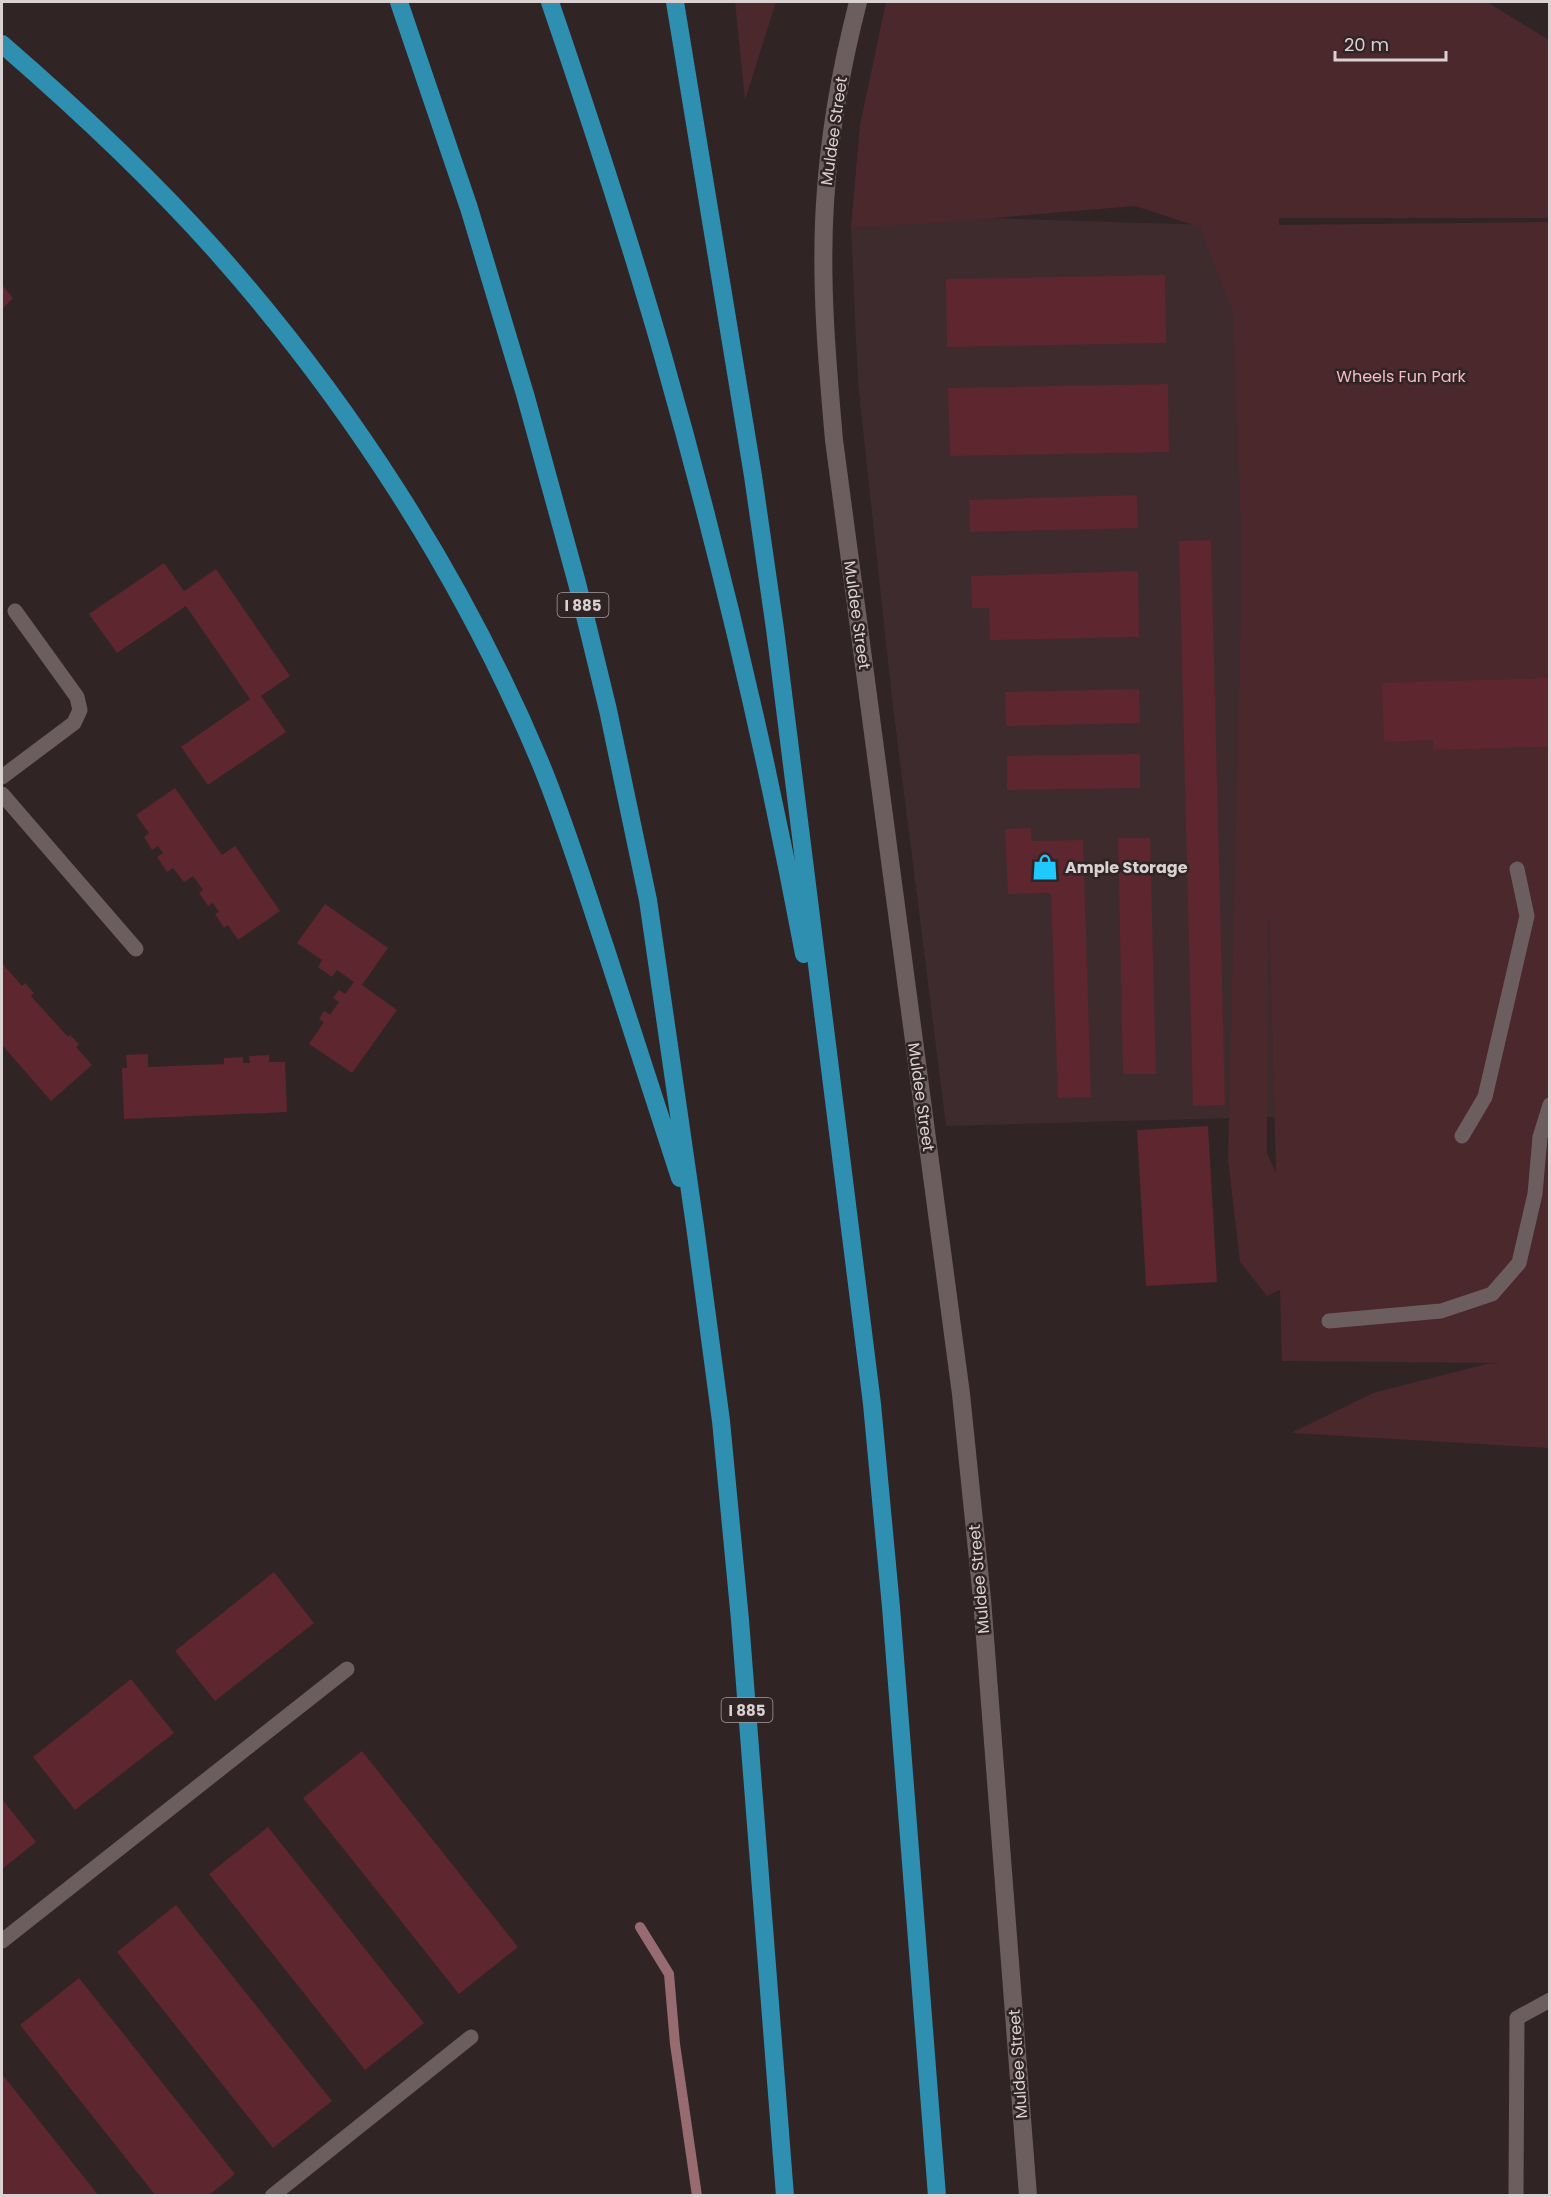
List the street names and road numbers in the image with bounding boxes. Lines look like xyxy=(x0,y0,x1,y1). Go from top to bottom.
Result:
street label: Muldee Street xyxy=(815,75,853,187)
street label: Muldee Street xyxy=(838,559,876,671)
road number: I 885 xyxy=(558,593,608,617)
street label: Muldee Street xyxy=(902,1041,940,1153)
street label: Muldee Street xyxy=(963,1523,995,1635)
road number: I 885 xyxy=(722,1698,772,1722)
street label: Muldee Street xyxy=(1003,2008,1033,2120)

